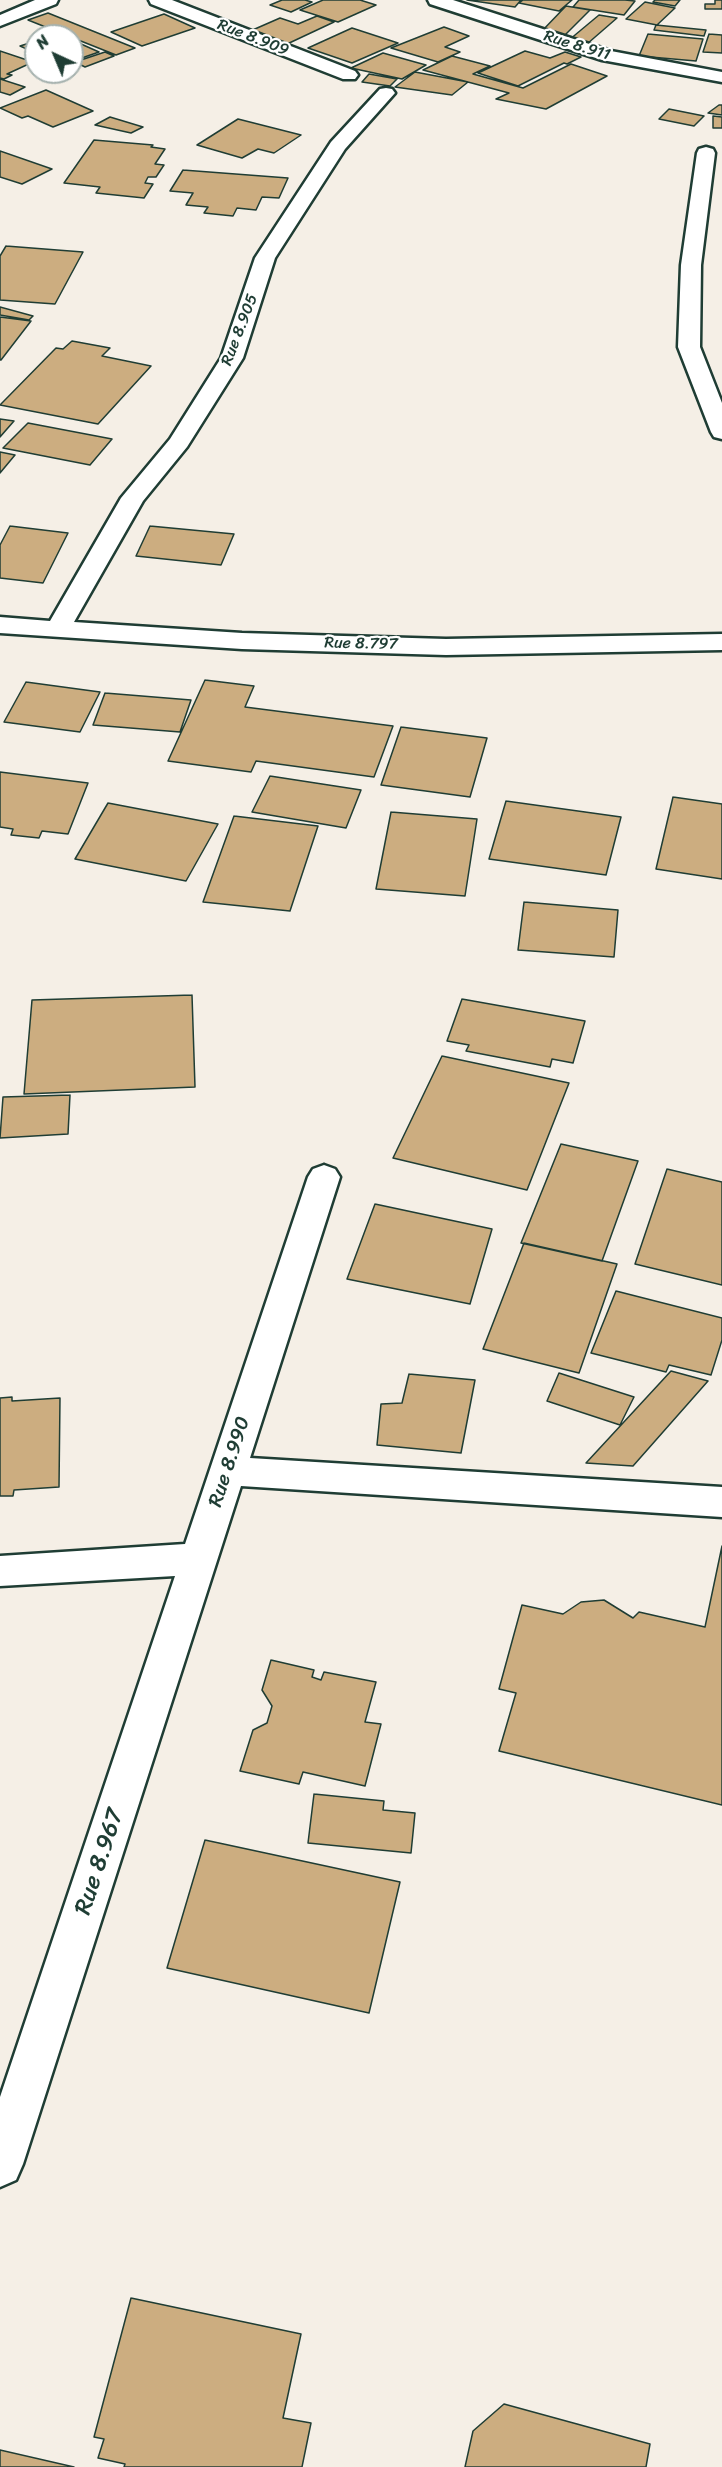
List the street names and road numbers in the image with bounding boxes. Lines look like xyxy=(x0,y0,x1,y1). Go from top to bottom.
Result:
street label: Rue 8.909 xyxy=(215,16,291,60)
street label: Rue 8.911 xyxy=(541,27,613,65)
street label: Rue 8.905 xyxy=(218,292,262,368)
street label: Rue 8.797 xyxy=(324,634,398,654)
street label: Rue 8.990 xyxy=(204,1414,256,1510)
street label: Rue 8.967 xyxy=(69,1805,131,1919)

